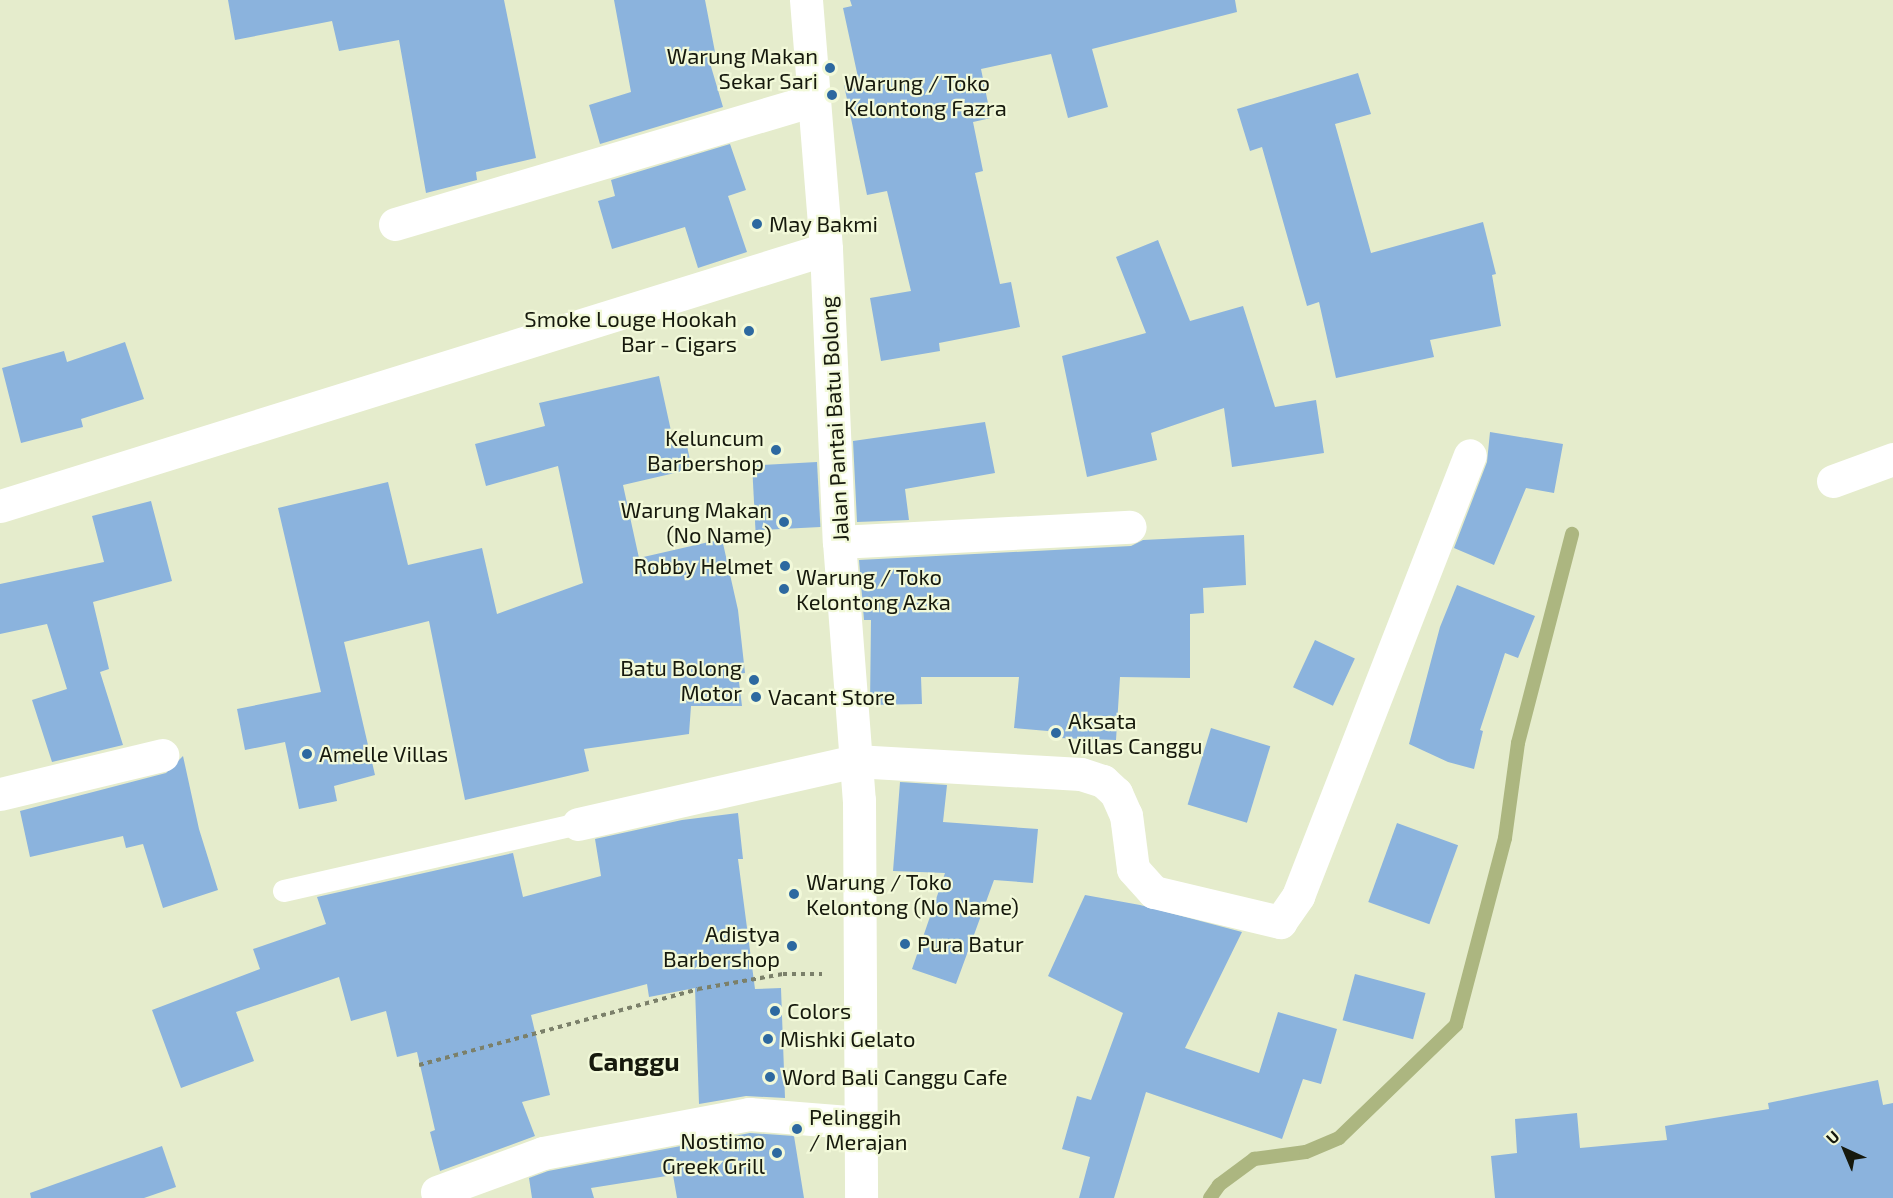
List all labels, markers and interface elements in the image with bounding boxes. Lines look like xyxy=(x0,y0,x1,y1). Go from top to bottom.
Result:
place label: Warung Makan Sekar Sari xyxy=(667,42,818,94)
marker: Warung Makan Sekar Sari xyxy=(823,61,837,75)
place label: Warung / Toko Kelontong Fazra xyxy=(844,69,1007,120)
marker: Warung / Toko Kelontong Fazra xyxy=(825,88,839,102)
place label: May Bakmi xyxy=(769,211,879,237)
marker: May Bakmi xyxy=(750,217,764,231)
street label: Jalan Pantai Batu Bolong xyxy=(814,295,854,543)
place label: Smoke Louge Hookah Bar - Cigars xyxy=(524,305,737,356)
marker: Smoke Louge Hookah Bar - Cigars xyxy=(742,324,756,338)
place label: Keluncum Barbershop xyxy=(647,424,764,476)
marker: Keluncum Barbershop xyxy=(769,443,783,457)
place label: Warung Makan (No Name) xyxy=(621,496,772,548)
marker: Warung Makan (No Name) xyxy=(777,515,791,529)
place label: Robby Helmet xyxy=(633,553,773,579)
marker: Robby Helmet xyxy=(778,559,792,573)
place label: Warung / Toko Kelontong Azka xyxy=(796,563,951,614)
marker: Warung / Toko Kelontong Azka xyxy=(777,582,791,596)
place label: Batu Bolong Motor xyxy=(620,654,742,706)
marker: Batu Bolong Motor xyxy=(747,673,761,687)
place label: Vacant Store xyxy=(768,684,895,710)
marker: Vacant Store xyxy=(749,690,763,704)
place label: Aksata Villas Canggu xyxy=(1068,707,1203,758)
marker: Aksata Villas Canggu xyxy=(1049,726,1063,740)
place label: Amelle Villas xyxy=(319,741,449,767)
marker: Amelle Villas xyxy=(300,747,314,761)
place label: Warung / Toko Kelontong (No Name) xyxy=(806,868,1019,920)
marker: Warung / Toko Kelontong (No Name) xyxy=(787,887,801,901)
place label: Adistya Barbershop xyxy=(663,920,780,972)
place label: Pura Batur xyxy=(917,931,1024,957)
marker: Pura Batur xyxy=(898,937,912,951)
marker: Adistya Barbershop xyxy=(785,939,799,953)
place label: Colors xyxy=(787,998,851,1024)
marker: Colors xyxy=(768,1004,782,1018)
place label: Mishki Gelato xyxy=(780,1026,915,1052)
marker: Mishki Gelato xyxy=(761,1032,775,1046)
district label: Canggu xyxy=(588,1045,680,1077)
place label: Word Bali Canggu Cafe xyxy=(782,1064,1008,1090)
marker: Word Bali Canggu Cafe xyxy=(763,1070,777,1084)
place label: Pelinggih / Merajan xyxy=(809,1103,908,1154)
north arrow xyxy=(1815,1120,1875,1180)
marker: Pelinggih / Merajan xyxy=(790,1122,804,1136)
text: U xyxy=(1822,1126,1843,1147)
place label: Nostimo Greek Grill xyxy=(662,1127,765,1178)
marker: Nostimo Greek Grill xyxy=(770,1146,784,1160)

